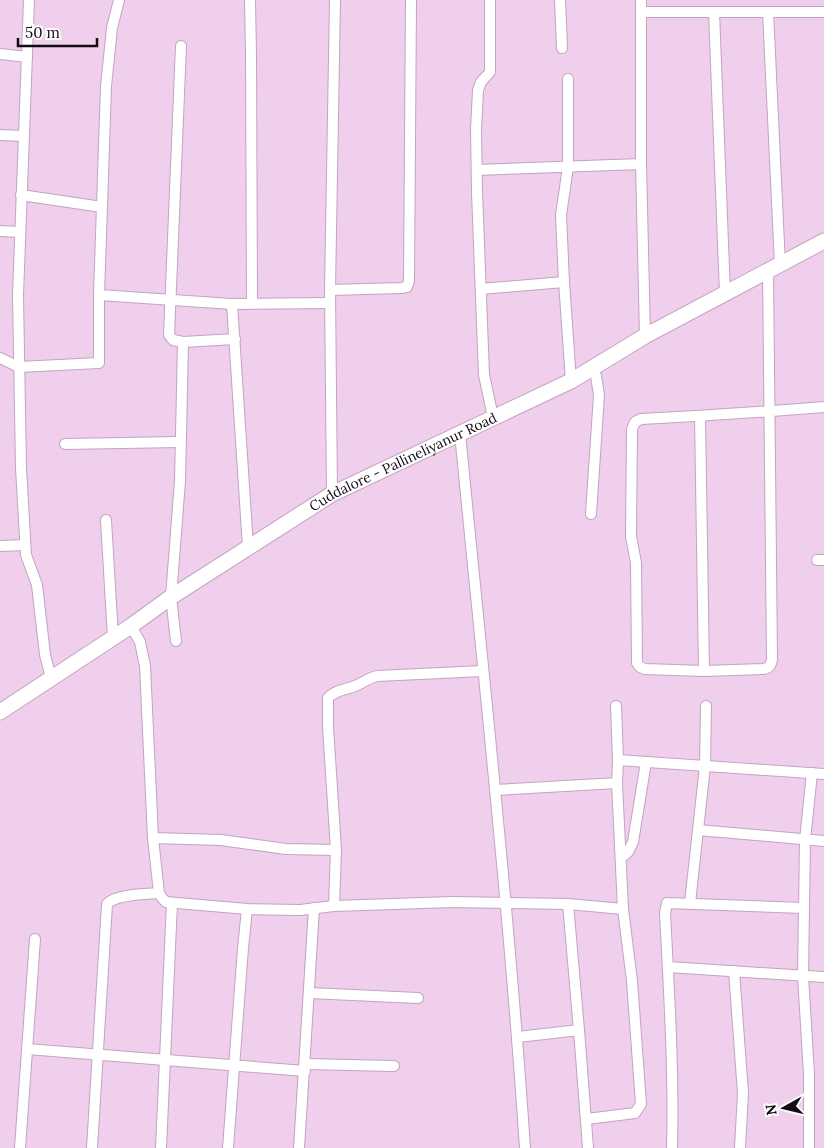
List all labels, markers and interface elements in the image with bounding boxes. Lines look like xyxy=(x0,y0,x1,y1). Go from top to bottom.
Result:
scale bar xyxy=(18,15,96,47)
text: 50 m xyxy=(25,23,60,42)
street label: Cuddalore - Pallineliyanur Road xyxy=(306,408,500,515)
north arrow xyxy=(759,1083,809,1133)
text: N xyxy=(761,1103,781,1116)

